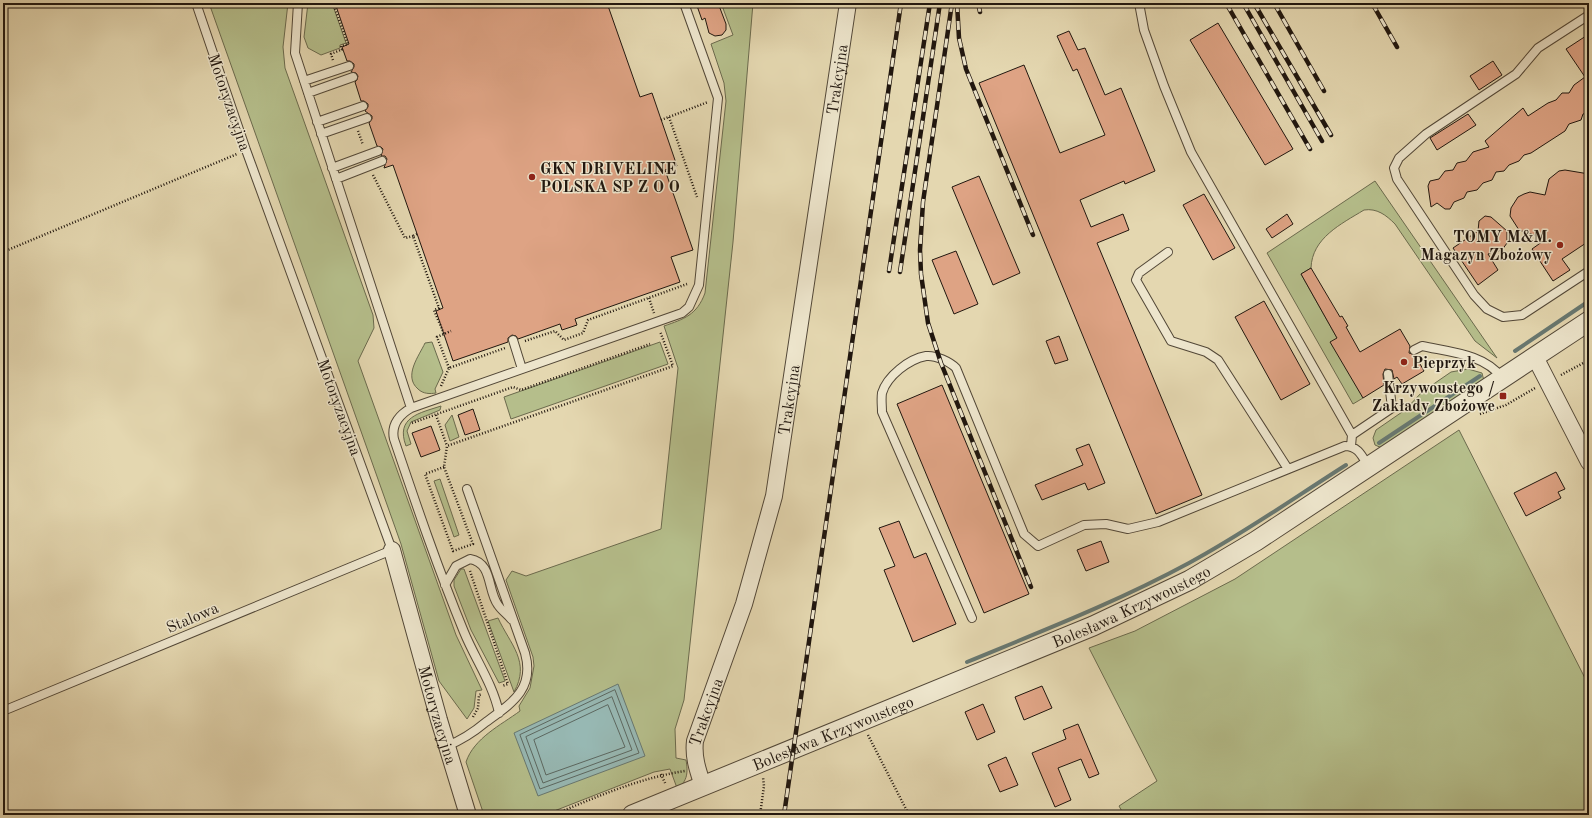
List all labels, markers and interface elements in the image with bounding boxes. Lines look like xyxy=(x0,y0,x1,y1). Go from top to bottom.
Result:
street label: Trakcyjna xyxy=(825,43,852,116)
street label: Motoryzacyjna xyxy=(204,52,252,154)
place label: GKN DRIVELINE POLSKA SP Z O O xyxy=(540,162,680,196)
marker: GKN DRIVELINE POLSKA SP Z O O xyxy=(527,172,537,182)
place label: TOMY M&M. Magazyn Zbożowy xyxy=(1421,230,1552,264)
marker: TOMY M&M. Magazyn Zbożowy xyxy=(1555,240,1565,250)
place label: Pieprzyk xyxy=(1412,356,1476,372)
street label: Motoryzacyjna xyxy=(313,357,363,458)
marker: Pieprzyk xyxy=(1399,357,1409,367)
street label: Trakcyjna xyxy=(777,363,804,437)
place label: Krzywoustego / Zakłady Zbożowe xyxy=(1372,381,1495,415)
marker: Krzywoustego / Zakłady Zbożowe xyxy=(1498,391,1508,401)
street label: Bolesława Krzywoustego xyxy=(1050,564,1214,652)
street label: Stalowa xyxy=(164,601,221,637)
street label: Motoryzacyjna xyxy=(414,664,458,767)
street label: Trakcyjna xyxy=(688,676,727,749)
street label: Bolesława Krzywoustego xyxy=(751,694,917,775)

